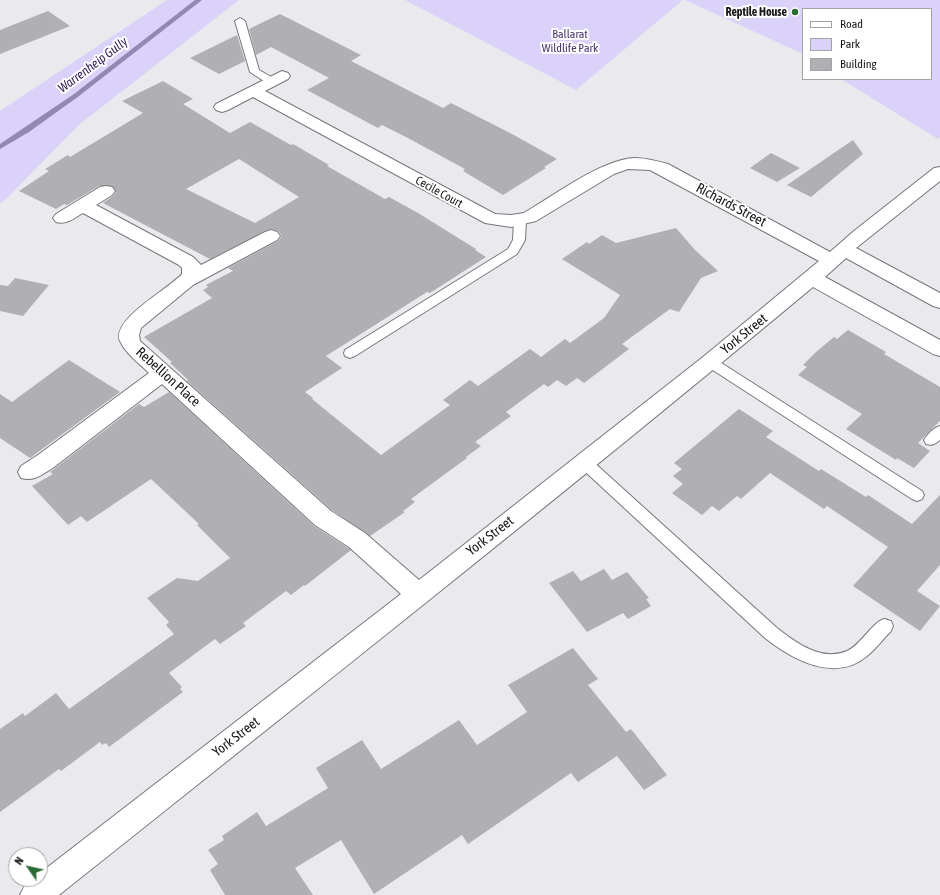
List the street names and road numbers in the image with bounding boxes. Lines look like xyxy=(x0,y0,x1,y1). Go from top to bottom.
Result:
street label: Cecile Court xyxy=(413,173,465,211)
street label: Richards Street xyxy=(693,179,769,231)
street label: York Street xyxy=(717,310,771,358)
street label: Rebellion Place xyxy=(132,344,204,410)
street label: York Street xyxy=(463,512,517,560)
street label: York Street xyxy=(209,713,263,761)

